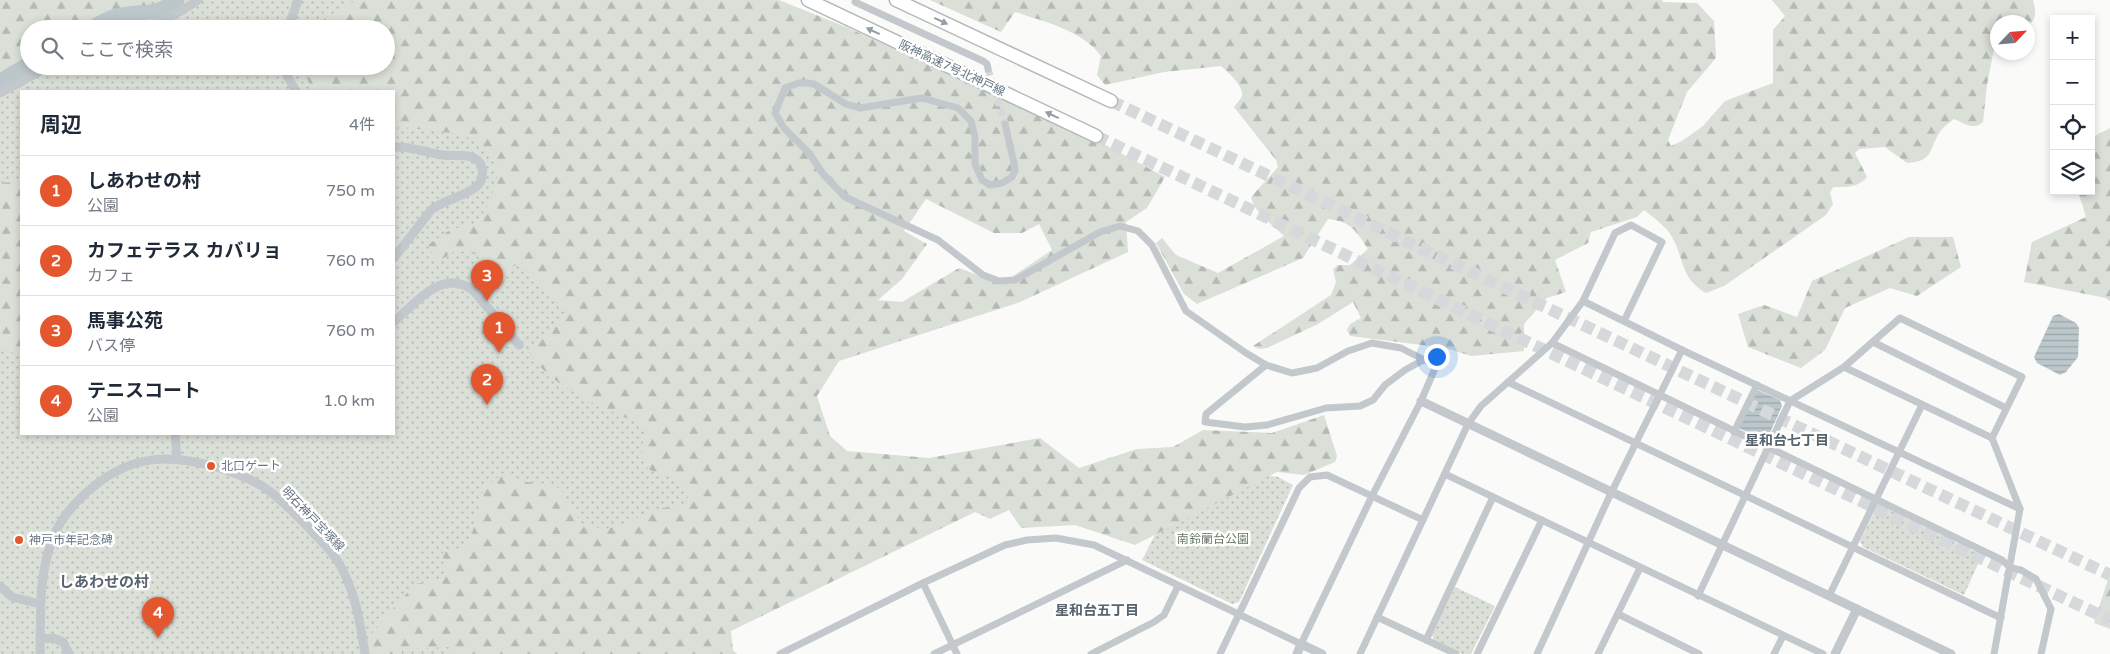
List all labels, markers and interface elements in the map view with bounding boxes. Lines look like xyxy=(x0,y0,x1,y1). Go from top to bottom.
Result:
north arrow xyxy=(1990,15,2035,60)
map controls xyxy=(2050,15,2095,195)
button: + xyxy=(2050,15,2095,60)
one-way arrow xyxy=(934,17,948,25)
search box xyxy=(20,20,395,75)
one-way arrow xyxy=(866,26,880,34)
icon: search xyxy=(38,34,66,62)
street label: 阪神高速7号北神戸線 xyxy=(897,37,1007,99)
text: ここで検索 xyxy=(78,39,173,61)
button: − xyxy=(2050,60,2095,105)
button: locate xyxy=(2050,105,2095,150)
one-way arrow xyxy=(1045,111,1059,119)
text: 周辺 xyxy=(40,113,82,138)
text: 4件 xyxy=(349,115,375,135)
button: layers xyxy=(2050,150,2095,195)
text: しあわせの村 xyxy=(87,170,201,192)
text: 1 xyxy=(51,181,61,201)
text: 750 m xyxy=(326,181,375,201)
text: 公園 xyxy=(87,196,119,216)
text: カフェテラス カバリョ xyxy=(87,240,282,262)
text: 2 xyxy=(51,251,61,271)
text: 760 m xyxy=(326,251,375,271)
pin: 3 xyxy=(471,260,503,301)
text: カフェ xyxy=(87,266,135,286)
text: 馬事公苑 xyxy=(87,310,163,332)
pin: 1 xyxy=(483,312,515,353)
text: 3 xyxy=(51,321,61,341)
text: 760 m xyxy=(326,321,375,341)
text: バス停 xyxy=(87,336,135,356)
your location xyxy=(1424,344,1450,370)
pin: 2 xyxy=(471,364,503,405)
text: テニスコート xyxy=(87,380,201,402)
text: 4 xyxy=(51,391,61,411)
text: 1.0 km xyxy=(323,391,375,411)
text: 公園 xyxy=(87,406,119,426)
district label: 星和台七丁目 xyxy=(1745,432,1829,449)
place label: 北口ゲート xyxy=(221,459,281,473)
marker: 北口ゲート xyxy=(205,460,217,472)
street label: 明石神戸宝塚線 xyxy=(279,484,347,554)
park label: 南鈴蘭台公園 xyxy=(1177,532,1249,546)
place label: 神戸市年記念碑 xyxy=(29,533,113,547)
marker: 神戸市年記念碑 xyxy=(13,534,25,546)
district label: しあわせの村 xyxy=(59,573,149,591)
pin: 4 xyxy=(142,597,174,638)
district label: 星和台五丁目 xyxy=(1055,602,1139,619)

